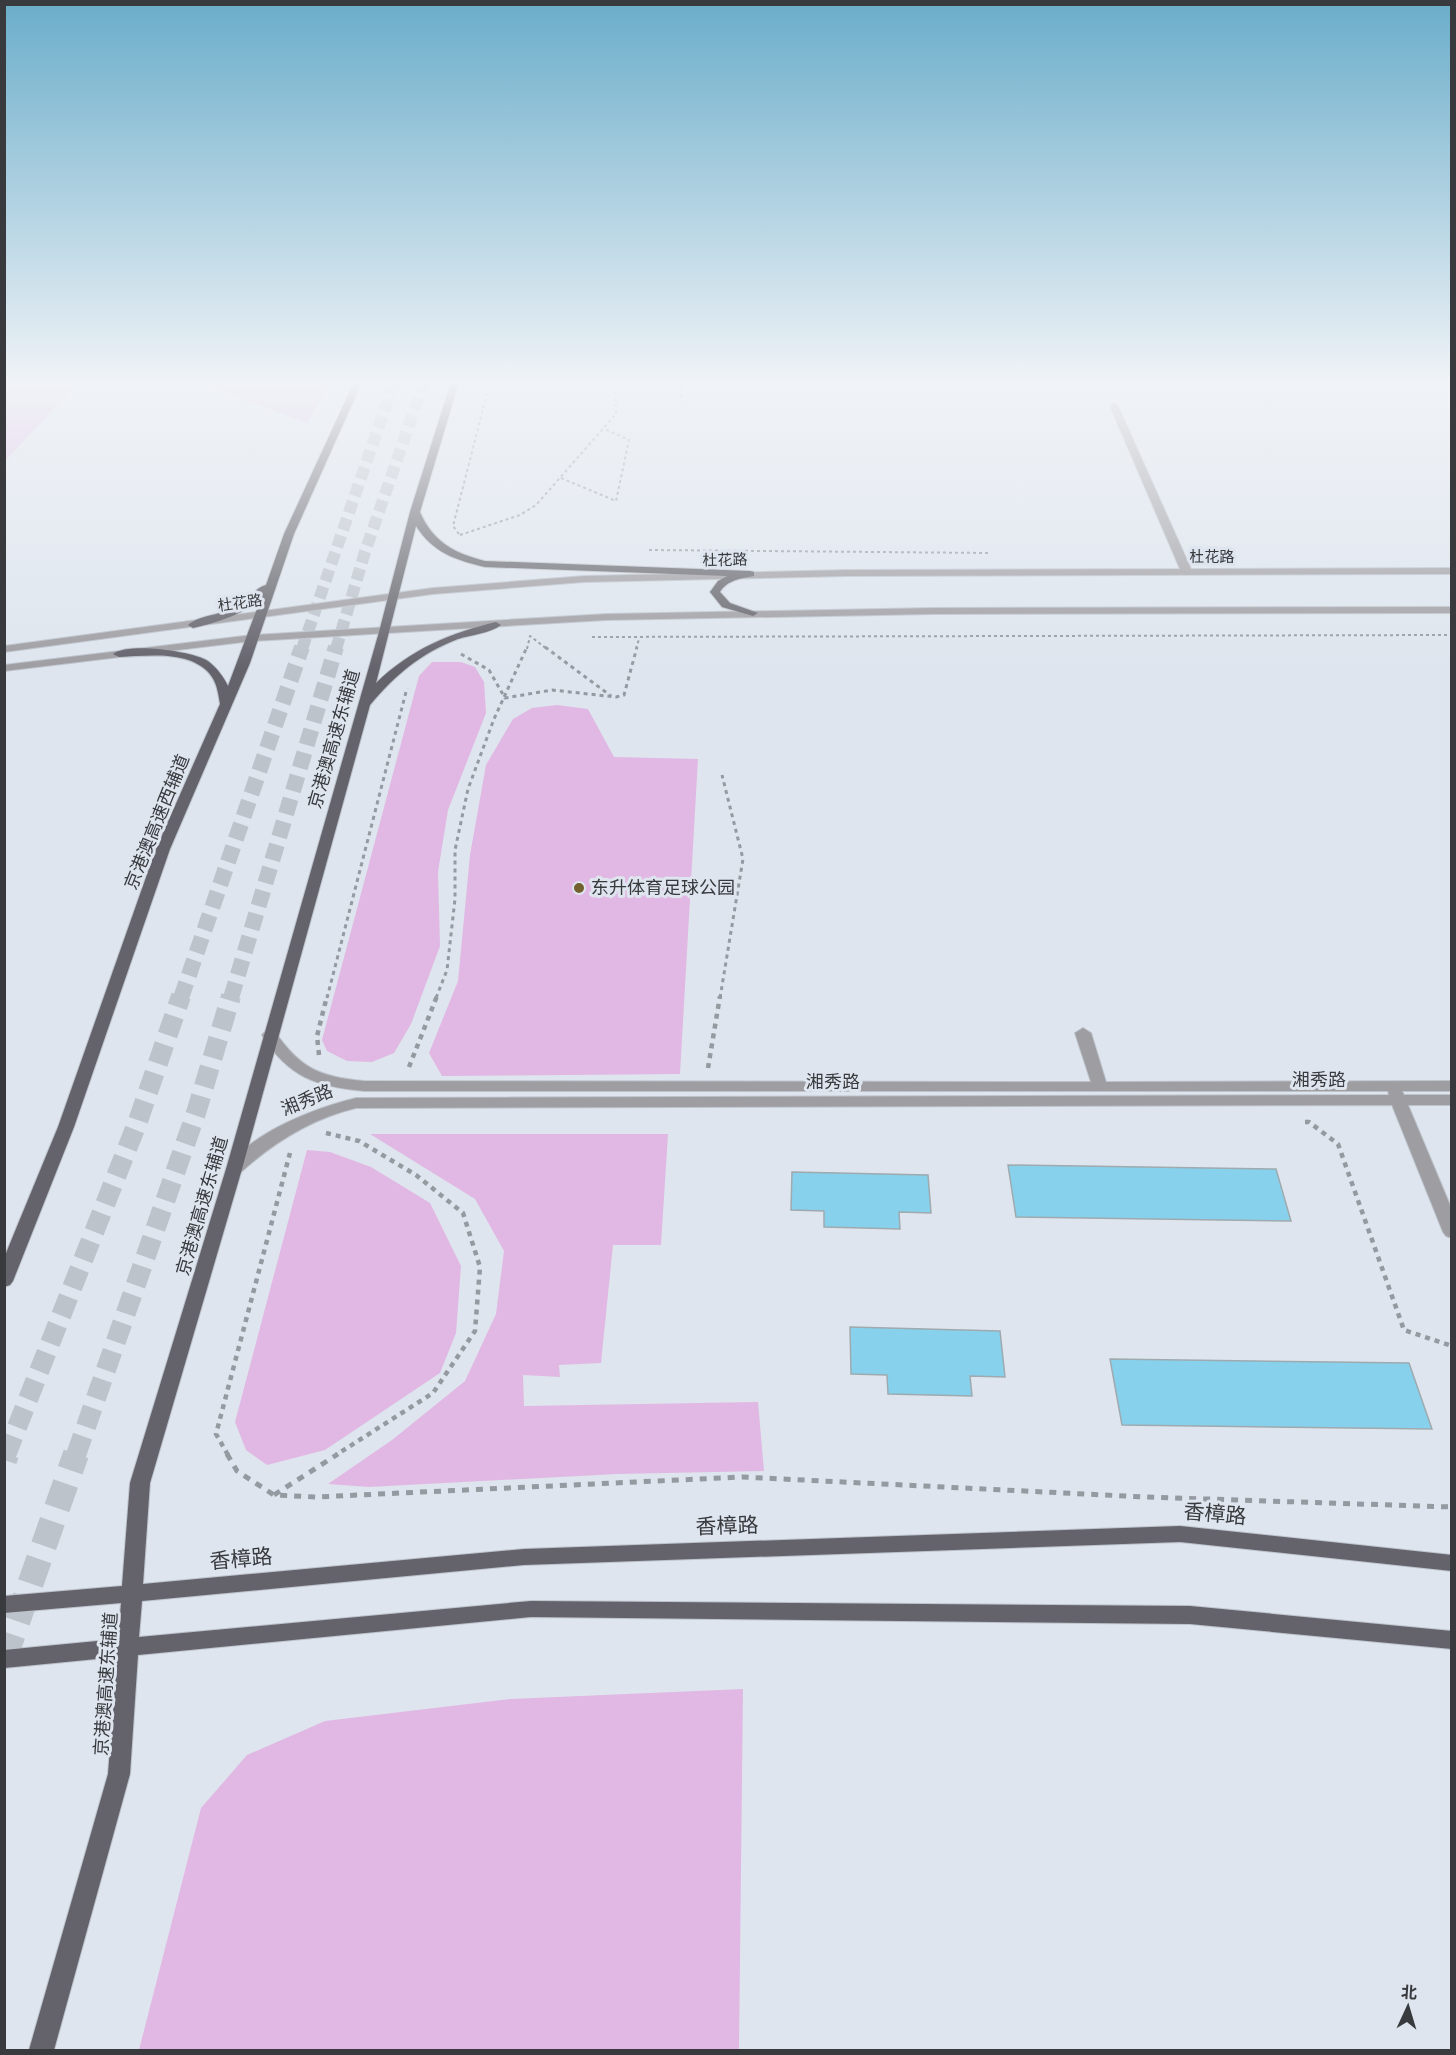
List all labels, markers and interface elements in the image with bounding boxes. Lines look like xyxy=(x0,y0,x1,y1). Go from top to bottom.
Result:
street label: 杜花路 xyxy=(1189,547,1235,566)
street label: 杜花路 xyxy=(702,550,748,569)
street label: 杜花路 xyxy=(216,590,264,615)
street label: 京港澳高速东辅道 xyxy=(303,666,364,811)
street label: 京港澳高速西辅道 xyxy=(119,751,194,893)
place label: 东升体育足球公园 xyxy=(591,876,735,899)
marker: 东升体育足球公园 xyxy=(572,881,586,895)
street label: 湘秀路 xyxy=(1292,1068,1346,1091)
street label: 湘秀路 xyxy=(806,1070,860,1093)
street label: 湘秀路 xyxy=(277,1079,336,1120)
street label: 京港澳高速东辅道 xyxy=(171,1133,232,1278)
street label: 香樟路 xyxy=(1183,1497,1248,1529)
street label: 香樟路 xyxy=(695,1511,759,1539)
street label: 香樟路 xyxy=(208,1542,273,1574)
street label: 京港澳高速东辅道 xyxy=(89,1611,122,1757)
north arrow xyxy=(1378,1977,1438,2037)
text: 北 xyxy=(1400,1982,1418,2003)

